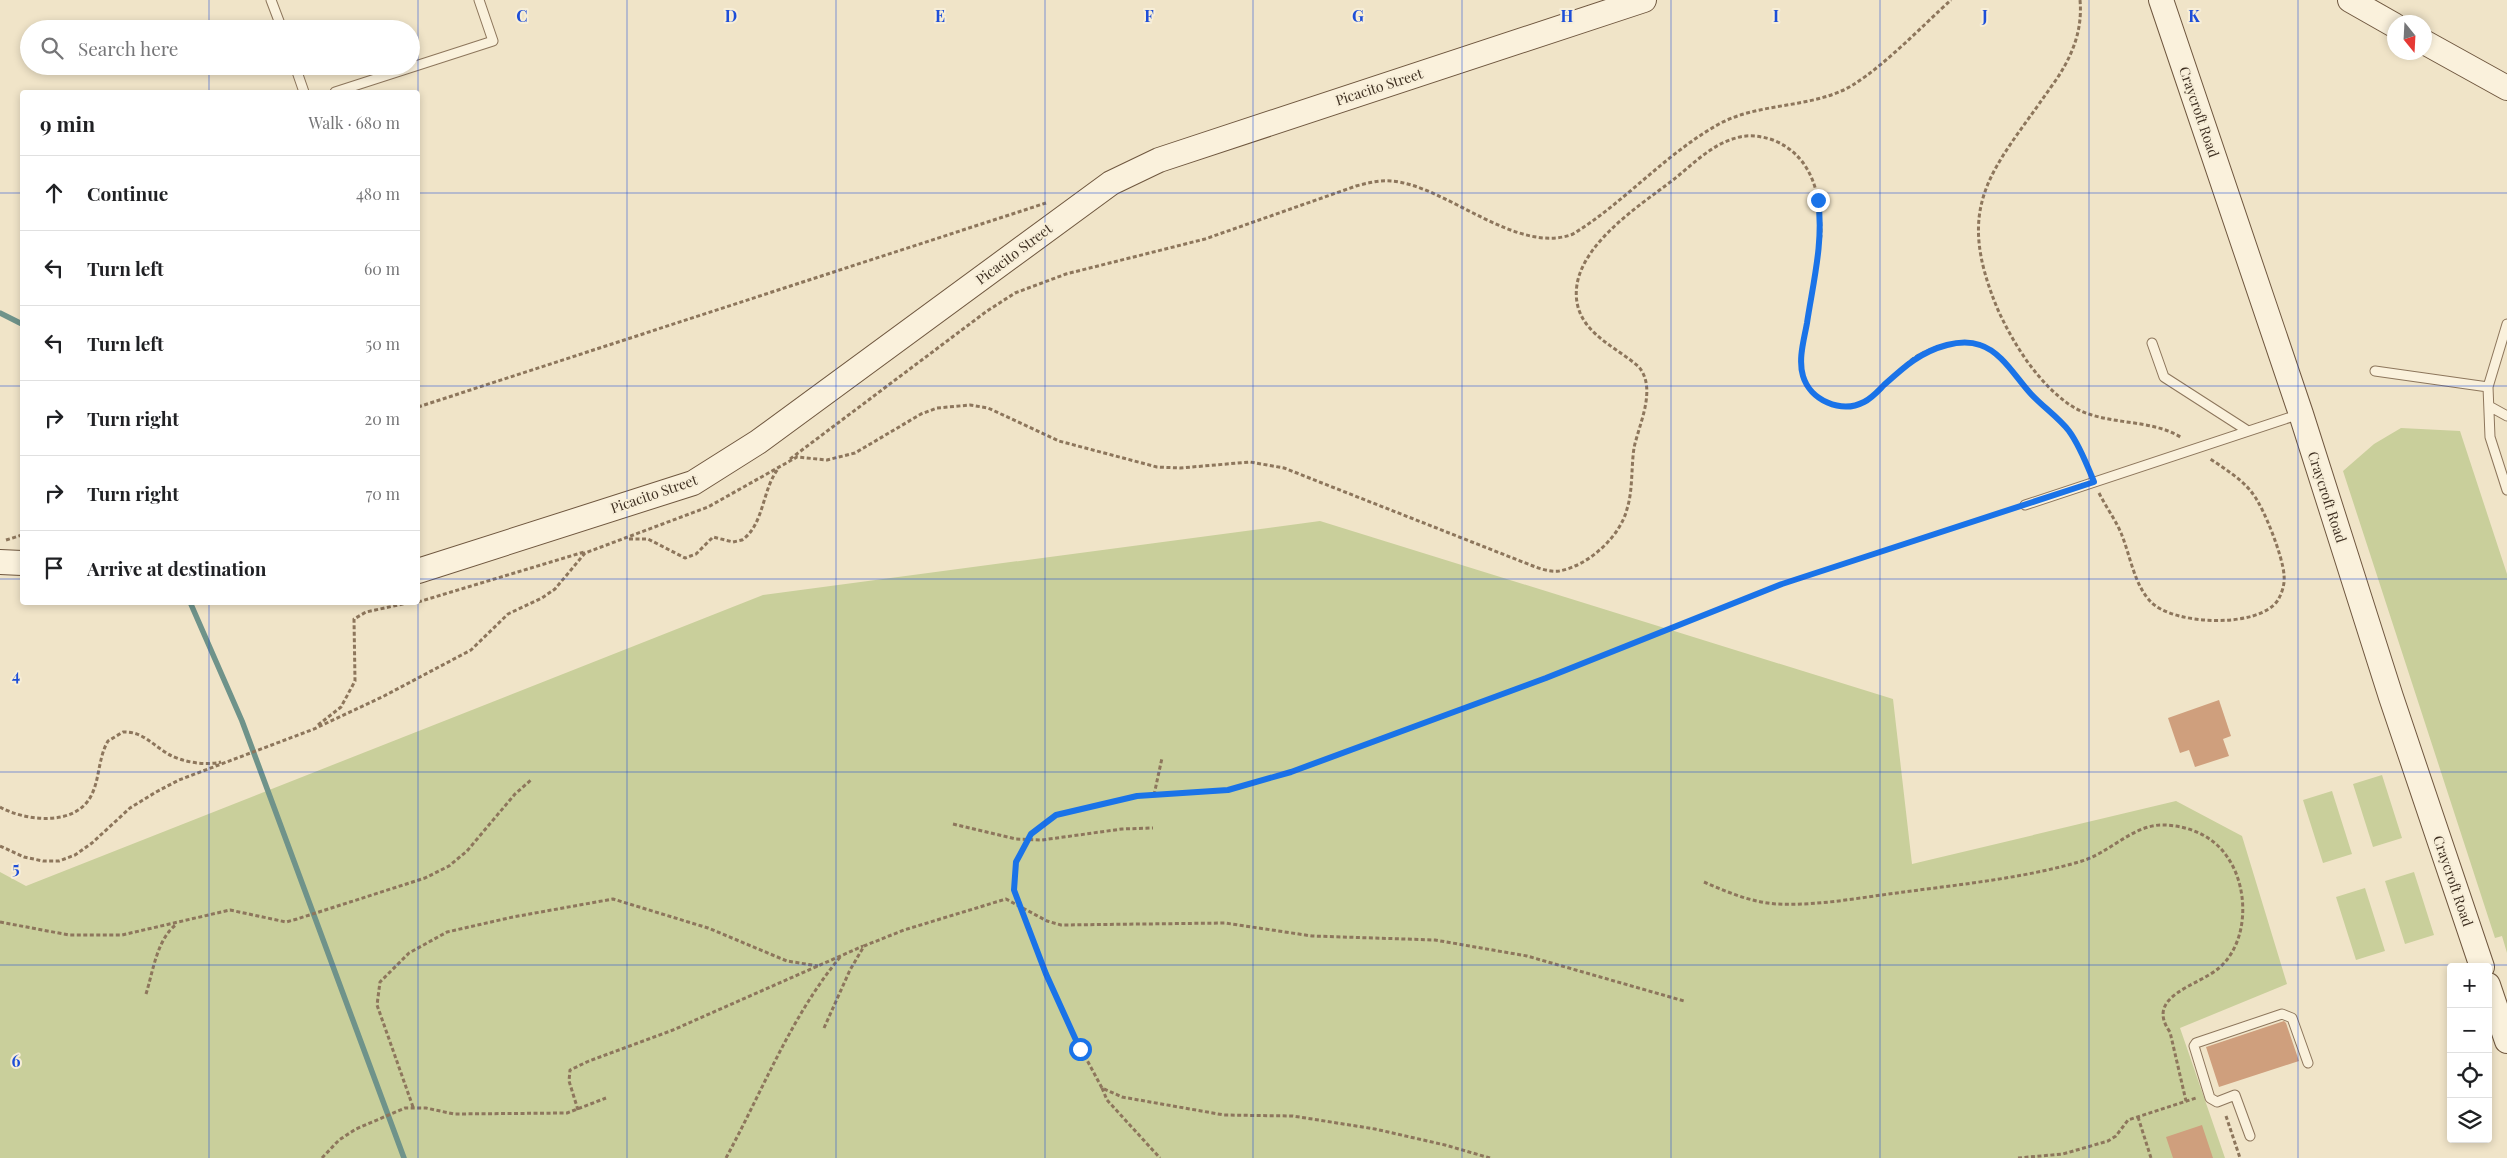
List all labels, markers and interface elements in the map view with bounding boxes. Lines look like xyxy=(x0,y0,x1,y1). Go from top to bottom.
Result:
text: C xyxy=(516,5,528,26)
text: D xyxy=(725,5,737,26)
text: E xyxy=(935,5,945,26)
text: F xyxy=(1144,5,1154,26)
text: G xyxy=(1352,5,1364,26)
text: H xyxy=(1561,5,1574,26)
text: I xyxy=(1773,5,1779,26)
text: J xyxy=(1981,5,1988,26)
text: K xyxy=(2188,5,2200,26)
north arrow xyxy=(2387,15,2432,60)
search box xyxy=(20,20,420,75)
icon: search xyxy=(38,34,66,62)
text: Search here xyxy=(78,35,178,61)
street label: Picacito Street xyxy=(1333,63,1426,110)
street label: Craycroft Road xyxy=(2175,64,2224,160)
text: 9 min xyxy=(40,109,95,137)
text: Walk · 680 m xyxy=(309,112,400,133)
icon: ahead xyxy=(40,179,68,207)
text: Continue xyxy=(87,180,168,206)
text: 480 m xyxy=(356,183,400,204)
route end xyxy=(1807,189,1830,212)
street label: Picacito Street xyxy=(972,218,1056,288)
icon: left xyxy=(40,254,68,282)
text: Turn left xyxy=(87,255,164,281)
text: 60 m xyxy=(364,258,400,279)
icon: left xyxy=(40,329,68,357)
text: Turn left xyxy=(87,330,164,356)
text: 50 m xyxy=(366,333,400,354)
icon: right xyxy=(40,404,68,432)
text: Turn right xyxy=(87,405,179,431)
text: 20 m xyxy=(365,408,400,429)
street label: Craycroft Road xyxy=(2304,449,2351,545)
street label: Picacito Street xyxy=(608,469,701,517)
icon: right xyxy=(40,479,68,507)
text: Turn right xyxy=(87,480,179,506)
text: 70 m xyxy=(366,483,400,504)
icon: arrive xyxy=(40,554,68,582)
text: Arrive at destination xyxy=(87,555,267,581)
text: 4 xyxy=(12,664,20,685)
street label: Craycroft Road xyxy=(2429,833,2478,929)
text: 5 xyxy=(12,857,20,878)
map controls xyxy=(2447,963,2492,1143)
button: + xyxy=(2447,963,2492,1008)
button: − xyxy=(2447,1008,2492,1053)
route start xyxy=(1069,1038,1092,1061)
text: 6 xyxy=(12,1050,21,1071)
button: locate xyxy=(2447,1053,2492,1098)
button: layers xyxy=(2447,1098,2492,1143)

